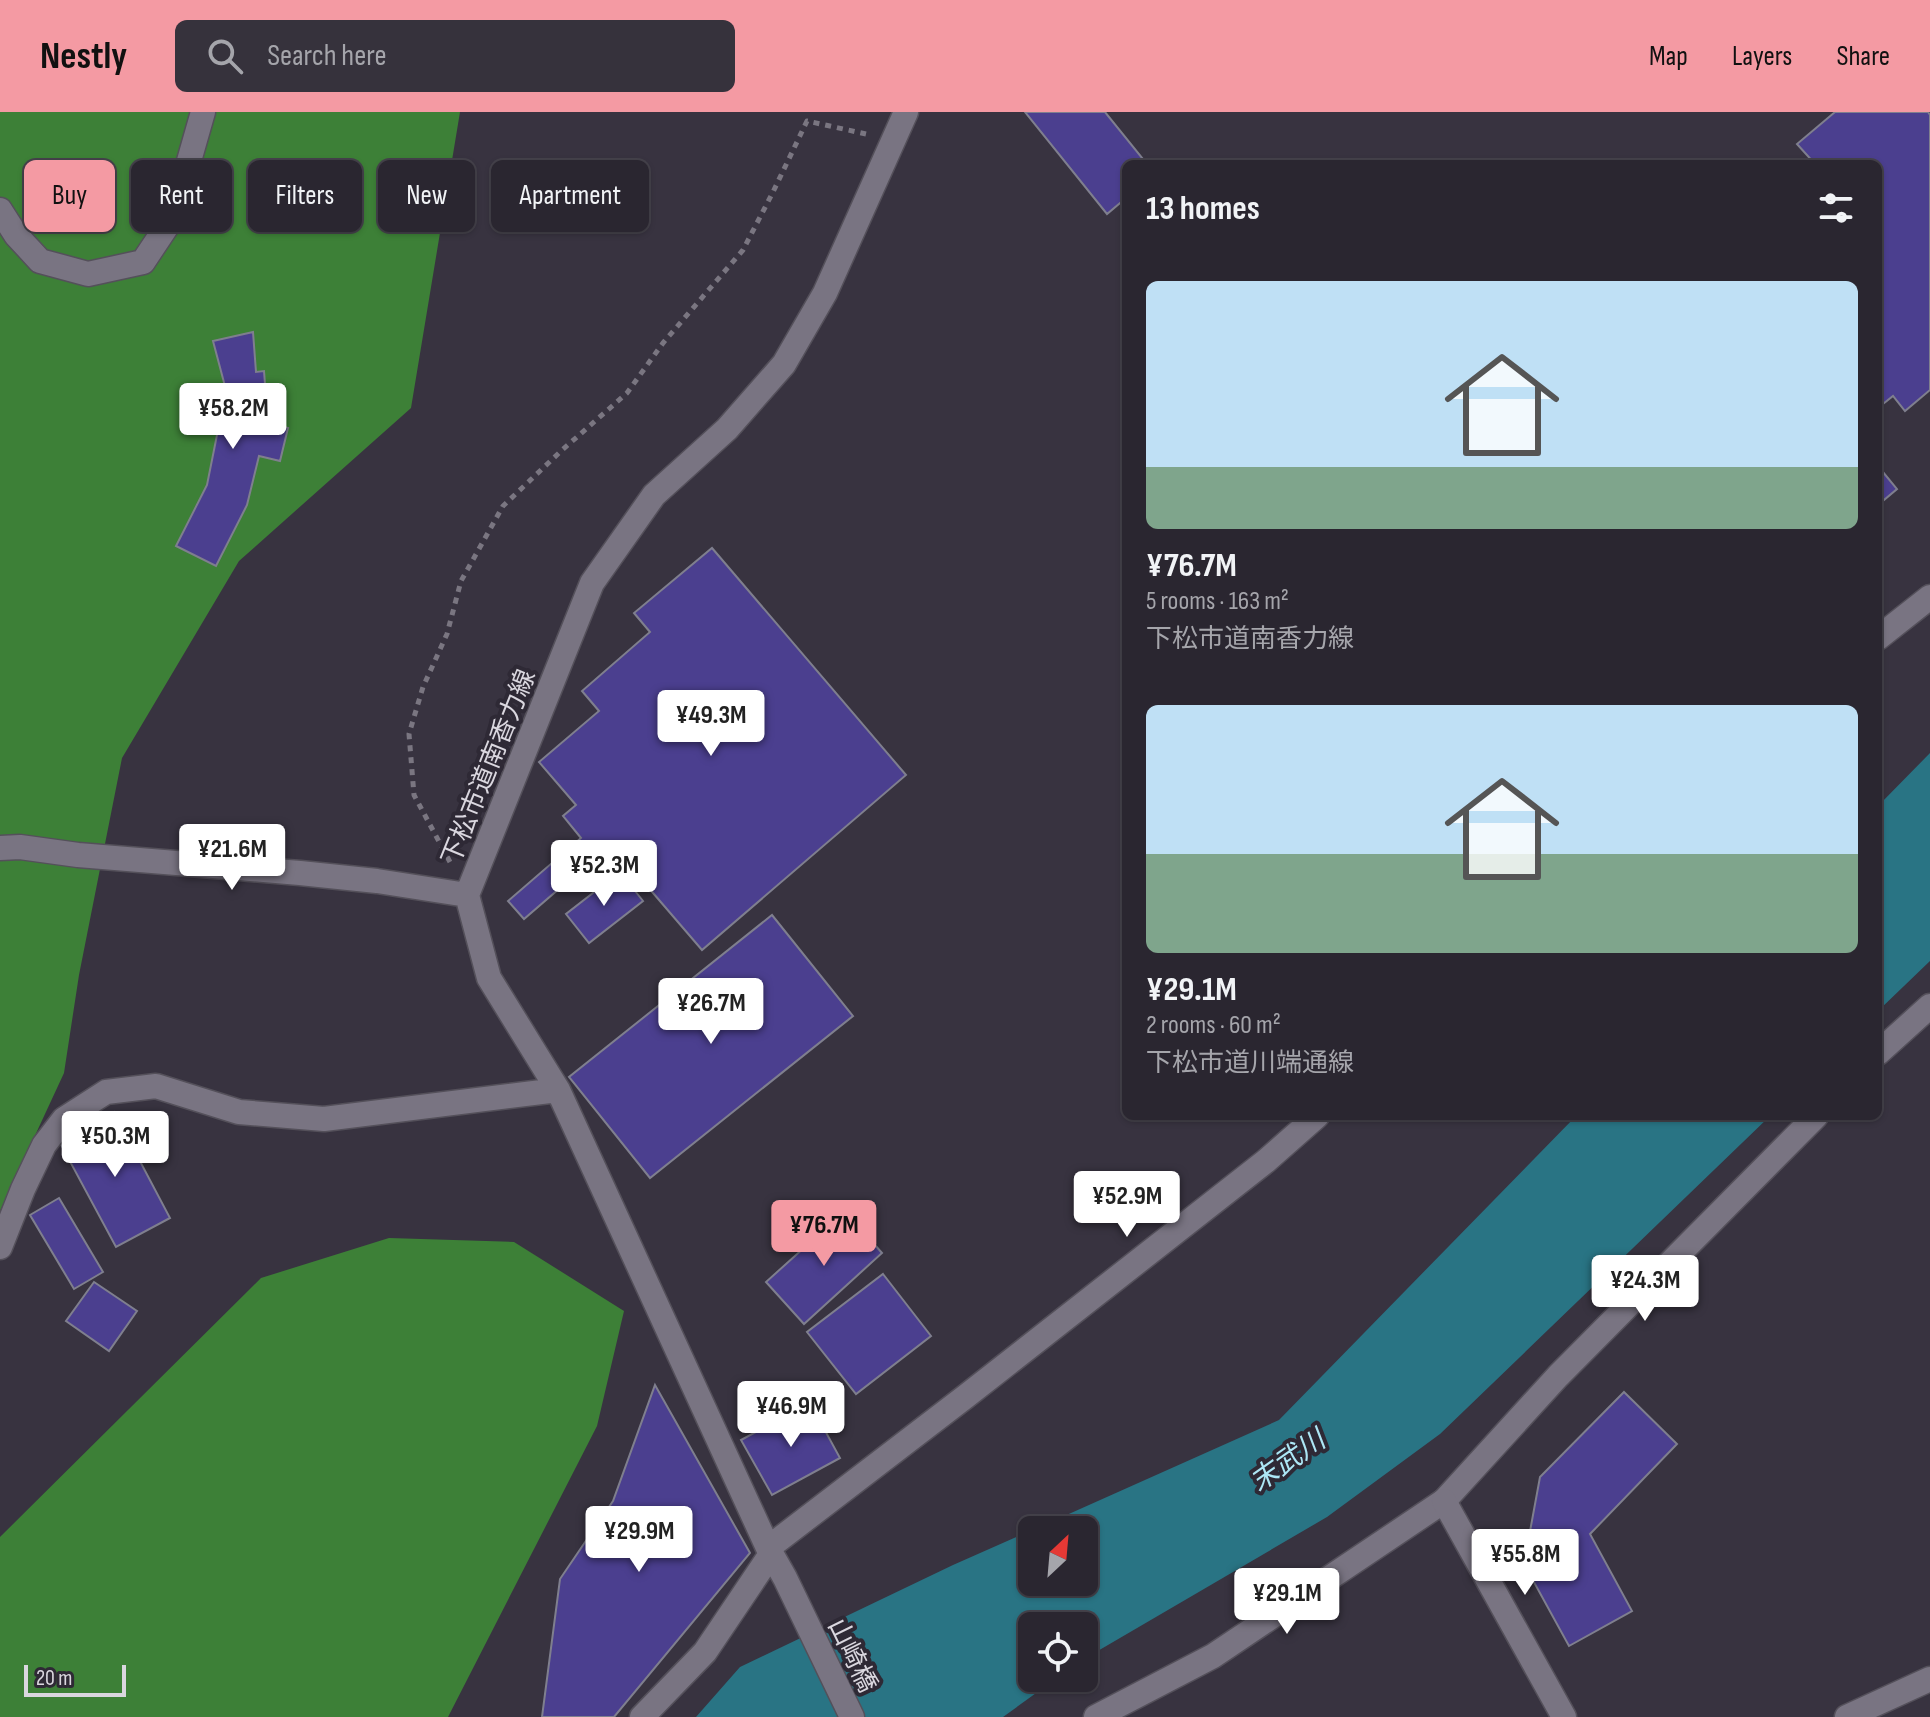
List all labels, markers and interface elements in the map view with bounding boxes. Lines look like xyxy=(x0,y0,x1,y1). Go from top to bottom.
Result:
search box xyxy=(175,20,735,92)
text: Nestly xyxy=(40,34,127,79)
icon: search xyxy=(203,34,247,78)
text: Search here xyxy=(267,38,386,74)
text: Map xyxy=(1649,40,1688,73)
text: Layers xyxy=(1732,40,1792,73)
text: Share xyxy=(1836,40,1890,73)
chip: Buy xyxy=(24,160,115,232)
chip: Rent xyxy=(131,160,232,232)
chip: Filters xyxy=(248,160,362,232)
chip: New xyxy=(378,160,475,232)
chip: Apartment xyxy=(491,160,649,232)
icon: filters xyxy=(1814,186,1858,230)
text: 13 homes xyxy=(1146,188,1260,229)
icon: home xyxy=(1430,333,1574,477)
pin: ¥58.2M xyxy=(168,383,298,451)
text: ¥58.2M xyxy=(197,393,269,424)
text: ¥76.7M xyxy=(1146,545,1237,586)
text: 5 rooms · 163 m² xyxy=(1146,586,1289,617)
text: 下松市道南香力線 xyxy=(1146,624,1354,655)
street label: 下松市道南香力線 xyxy=(436,665,543,870)
pin: ¥49.3M xyxy=(646,690,776,758)
text: ¥49.3M xyxy=(675,700,747,731)
icon: home xyxy=(1430,757,1574,901)
pin: ¥21.6M xyxy=(167,824,297,892)
text: ¥21.6M xyxy=(197,834,267,865)
pin: ¥52.3M xyxy=(539,840,669,908)
text: ¥52.3M xyxy=(569,850,639,881)
text: ¥29.1M xyxy=(1146,969,1237,1010)
pin: ¥26.7M xyxy=(646,978,776,1046)
text: ¥26.7M xyxy=(676,988,746,1019)
text: 2 rooms · 60 m² xyxy=(1146,1010,1281,1041)
text: 下松市道川端通線 xyxy=(1146,1048,1354,1079)
pin: ¥50.3M xyxy=(50,1111,180,1179)
text: ¥50.3M xyxy=(80,1121,150,1152)
pin: ¥52.9M xyxy=(1062,1171,1192,1239)
text: ¥52.9M xyxy=(1092,1181,1162,1212)
pin: ¥76.7M xyxy=(759,1200,889,1268)
text: ¥76.7M xyxy=(789,1210,859,1241)
pin: ¥24.3M xyxy=(1580,1255,1710,1323)
text: ¥24.3M xyxy=(1610,1265,1680,1296)
pin: ¥46.9M xyxy=(726,1381,856,1449)
text: ¥46.9M xyxy=(755,1391,827,1422)
water label: 末武川 xyxy=(1244,1422,1334,1499)
pin: ¥29.9M xyxy=(574,1506,704,1574)
text: ¥29.9M xyxy=(604,1516,674,1547)
north arrow xyxy=(1018,1516,1098,1596)
map controls xyxy=(1018,1516,1098,1692)
pin: ¥55.8M xyxy=(1460,1529,1590,1597)
text: ¥55.8M xyxy=(1490,1539,1560,1570)
pin: ¥29.1M xyxy=(1222,1568,1352,1636)
text: ¥29.1M xyxy=(1252,1578,1322,1609)
button: locate xyxy=(1018,1612,1098,1692)
street label: 山崎橋 xyxy=(821,1614,883,1698)
scale bar xyxy=(24,1661,126,1697)
text: 20 m xyxy=(36,1665,73,1692)

